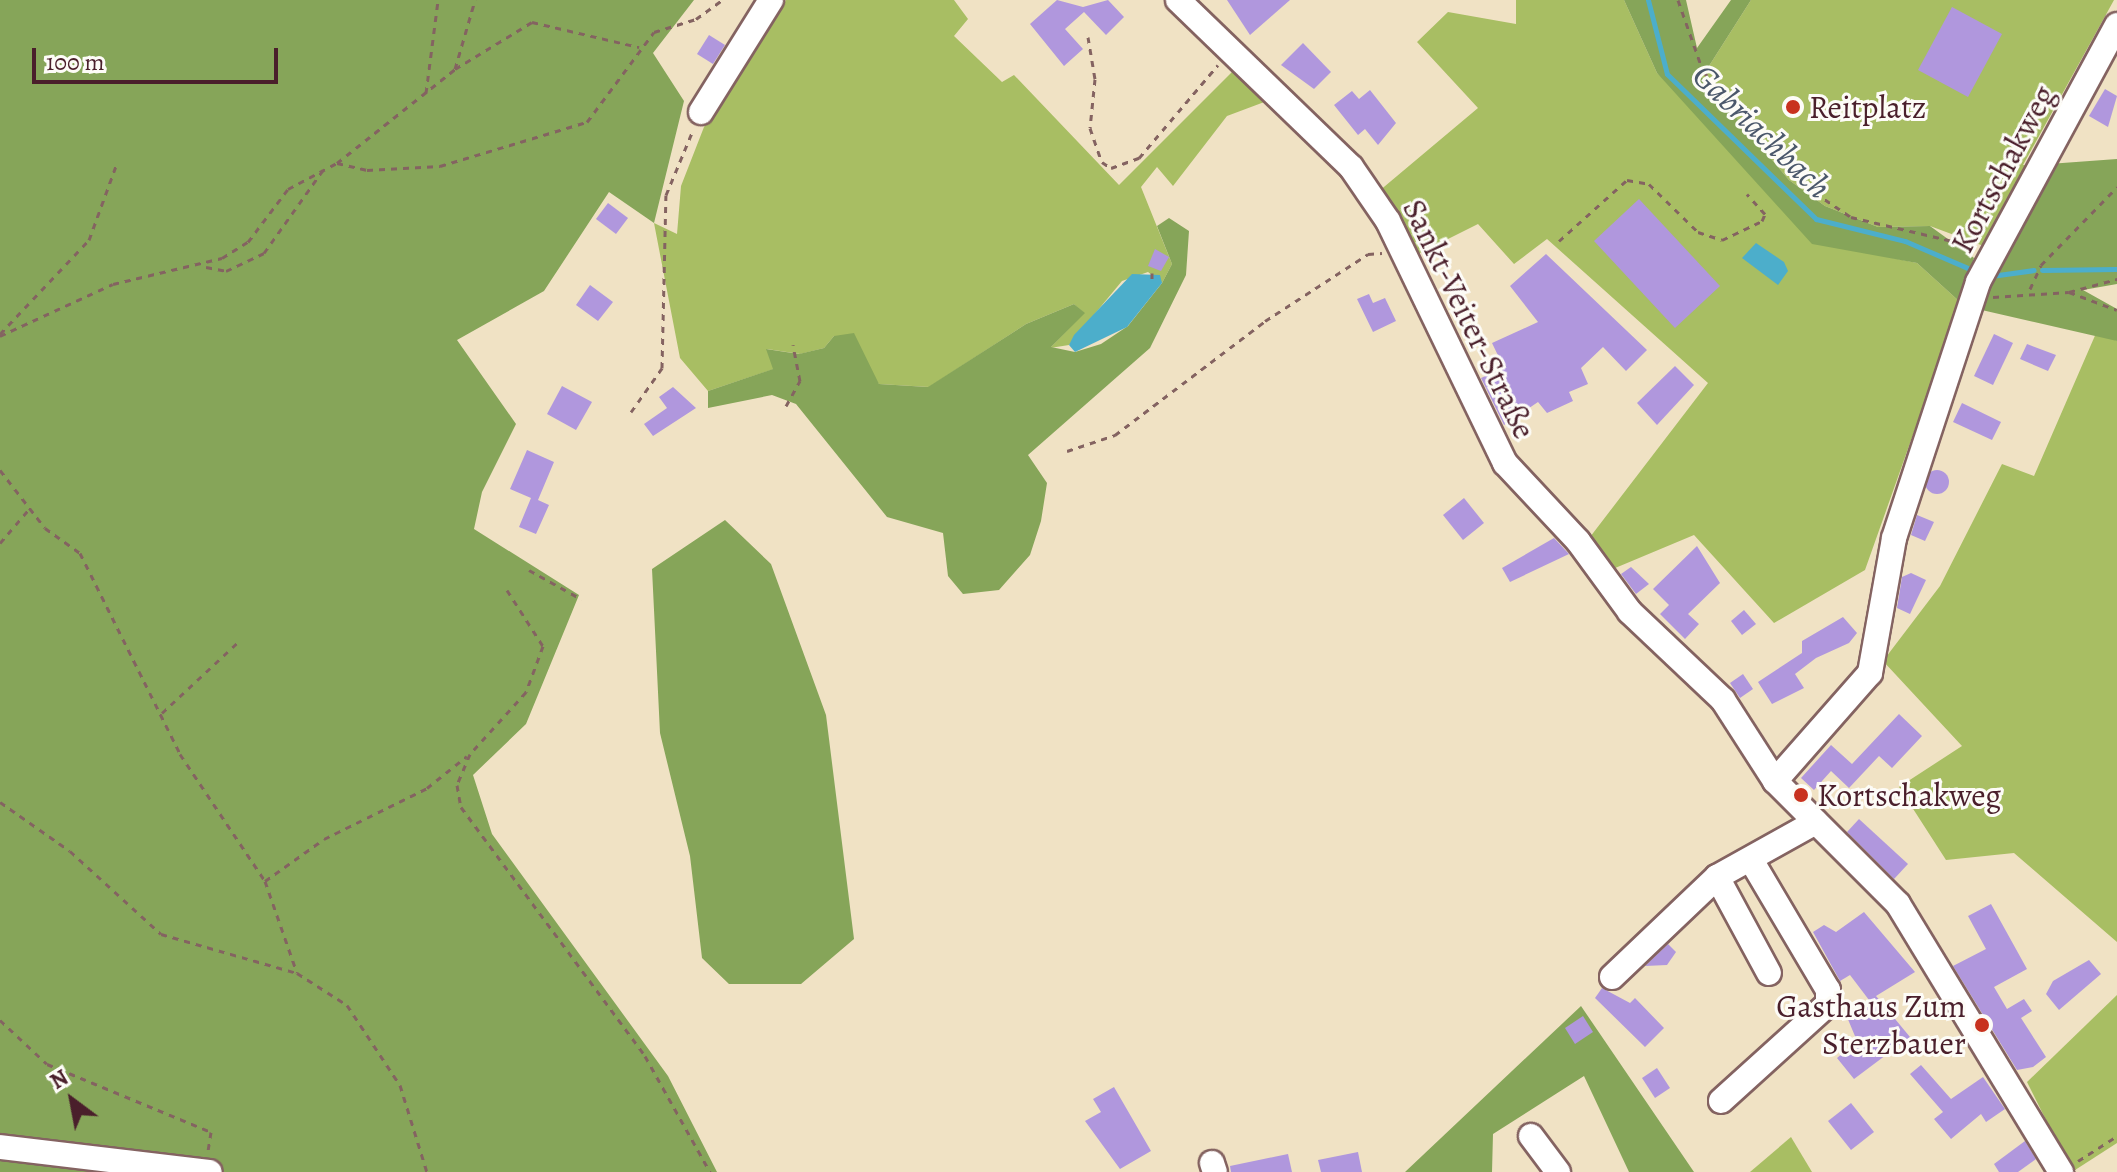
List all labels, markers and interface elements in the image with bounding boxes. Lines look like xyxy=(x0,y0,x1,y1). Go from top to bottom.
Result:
scale bar xyxy=(36,32,282,82)
text: 100 m xyxy=(46,46,105,78)
water label: Gabriachbach xyxy=(1684,55,1840,207)
street label: Kortschakweg xyxy=(1943,79,2063,259)
place label: Reitplatz xyxy=(1809,88,1926,126)
marker: Reitplatz xyxy=(1784,98,1802,116)
street label: Sankt-Veiter-Straße xyxy=(1394,193,1544,445)
place label: Kortschakweg xyxy=(1817,776,2001,814)
marker: Kortschakweg xyxy=(1792,786,1810,804)
place label: Gasthaus Zum Sterzbauer xyxy=(1776,988,1966,1063)
marker: Gasthaus Zum Sterzbauer xyxy=(1973,1016,1991,1034)
north arrow xyxy=(32,1060,112,1140)
text: N xyxy=(45,1063,74,1097)

